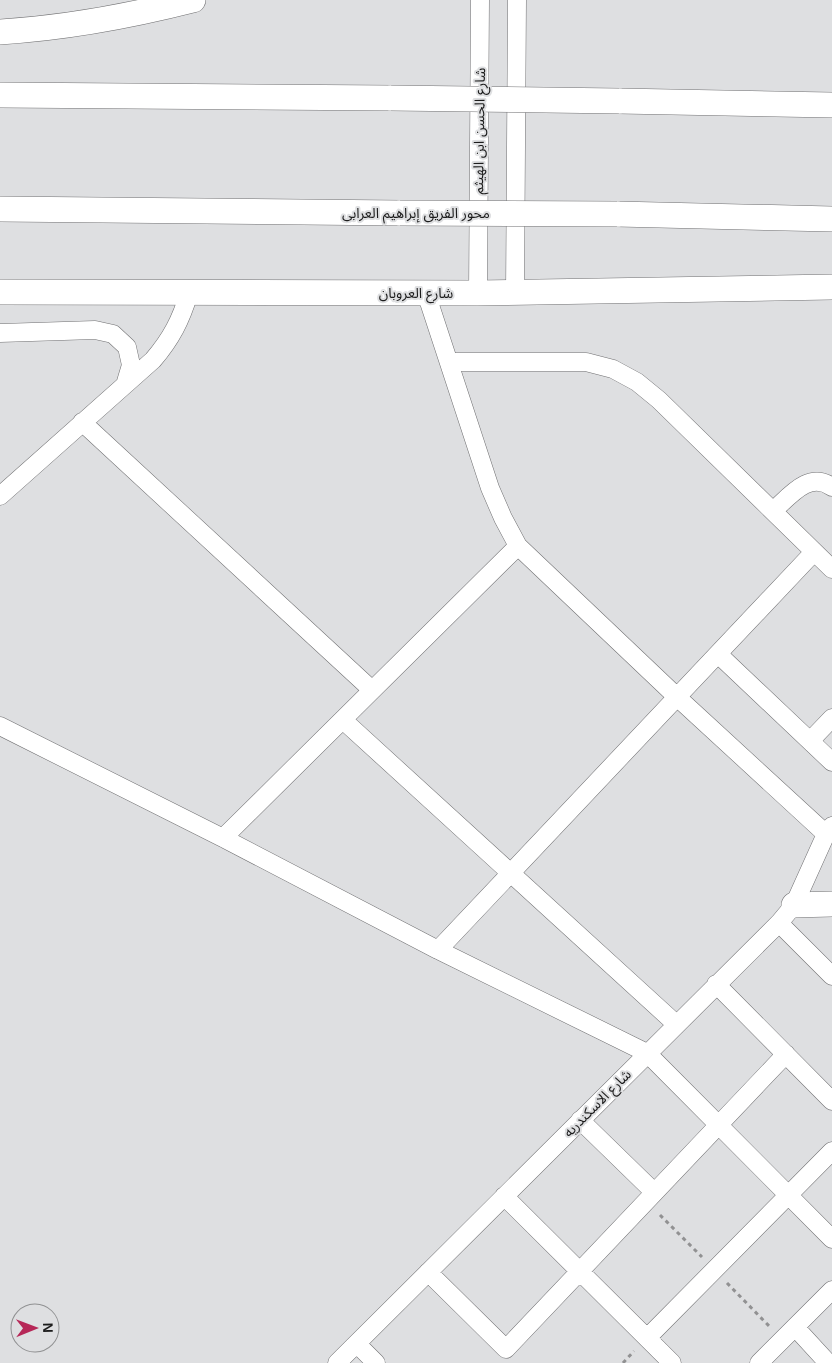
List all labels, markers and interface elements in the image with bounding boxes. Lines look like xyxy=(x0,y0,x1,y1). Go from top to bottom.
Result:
street label: شارع الحسن ابن الهيثم xyxy=(470,68,491,195)
street label: محور الفريق إبراهيم العرابى xyxy=(342,205,490,224)
street label: شارع العروبان xyxy=(379,285,453,304)
street label: شارع الاسكندريه xyxy=(560,1066,636,1142)
north arrow xyxy=(10,1303,60,1353)
text: N xyxy=(40,1323,56,1333)

